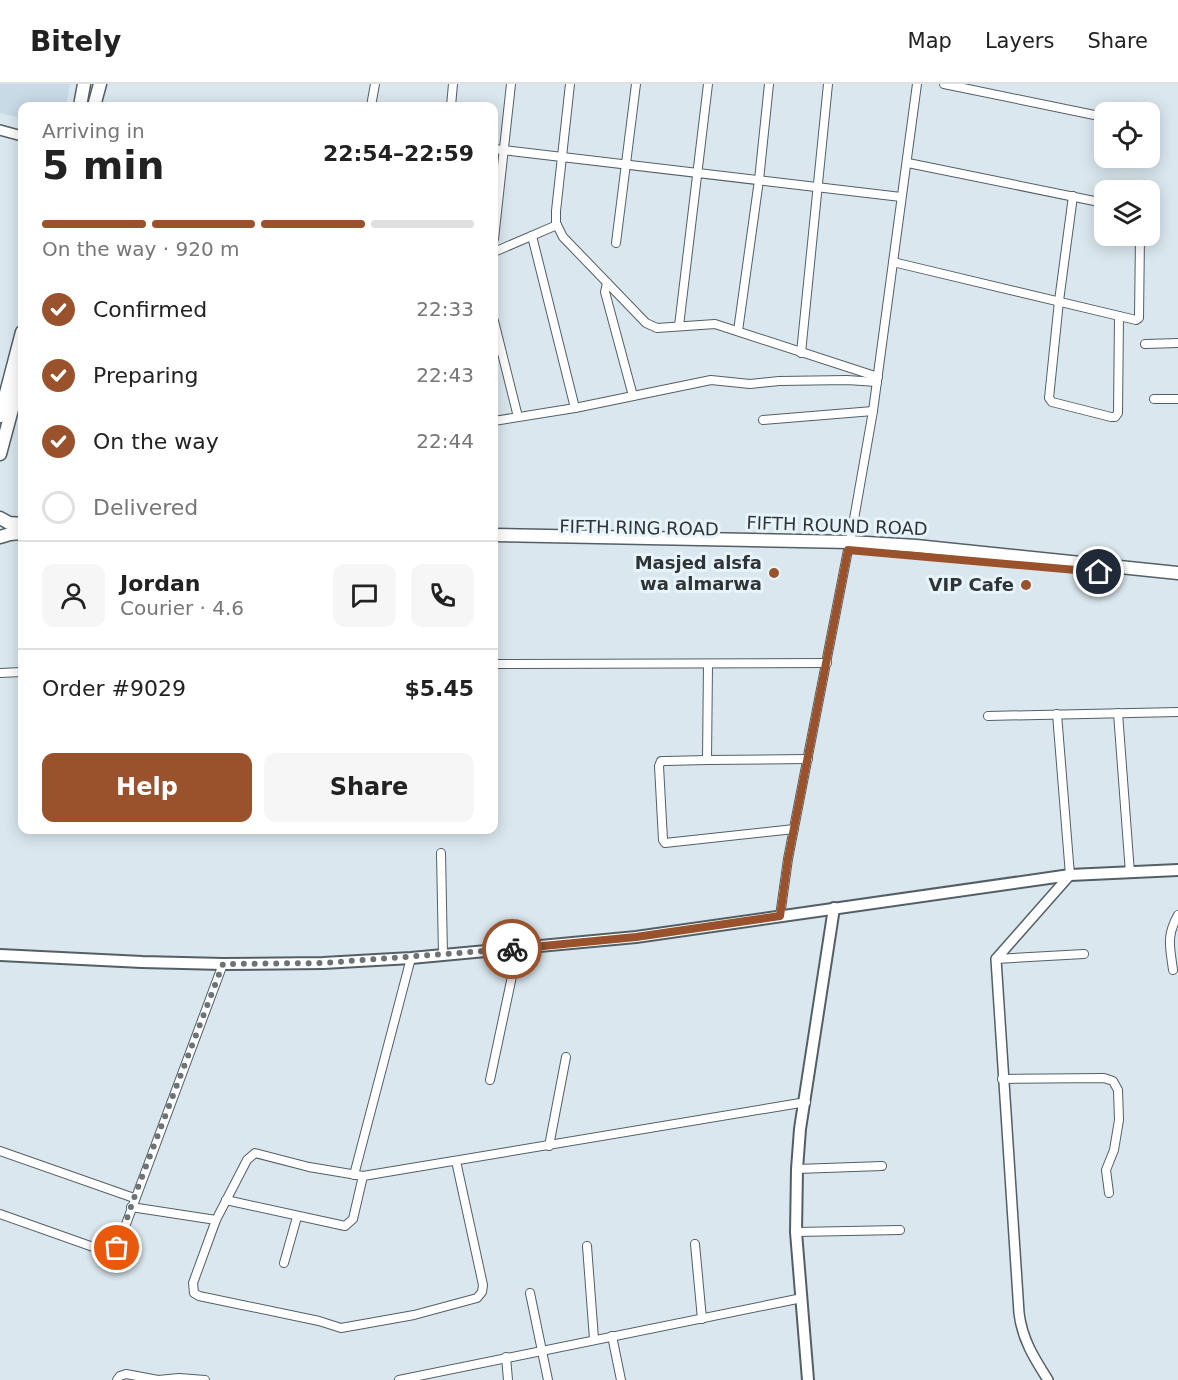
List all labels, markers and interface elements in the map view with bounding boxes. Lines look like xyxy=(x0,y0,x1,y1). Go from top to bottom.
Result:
text: Bitely xyxy=(30,25,121,58)
text: Map xyxy=(908,29,952,53)
text: Layers xyxy=(985,29,1054,53)
text: Share xyxy=(1087,29,1148,53)
map controls xyxy=(1094,102,1160,246)
button: locate xyxy=(1094,102,1160,168)
text: Arriving in xyxy=(42,119,145,143)
text: 22:54–22:59 xyxy=(323,141,474,166)
text: 5 min xyxy=(42,143,164,188)
button: layers xyxy=(1094,180,1160,246)
text: On the way · 920 m xyxy=(42,237,240,261)
icon: check xyxy=(42,293,75,326)
text: Confirmed xyxy=(93,297,207,322)
text: 22:33 xyxy=(416,297,474,321)
icon: check xyxy=(42,359,75,392)
text: Preparing xyxy=(93,363,199,388)
text: 22:43 xyxy=(416,363,474,387)
icon: check xyxy=(42,425,75,458)
text: On the way xyxy=(93,429,219,454)
text: 22:44 xyxy=(416,429,474,453)
text: Delivered xyxy=(93,495,198,520)
street label: FIFTH ROUND ROAD xyxy=(746,512,928,539)
street label: FIFTH RING ROAD xyxy=(559,516,719,539)
pin xyxy=(1073,546,1124,597)
place label: Masjed alsfa wa almarwa xyxy=(635,552,762,594)
icon: home xyxy=(1082,555,1115,588)
button: person xyxy=(42,564,105,627)
button: chat xyxy=(333,564,396,627)
button: phone xyxy=(411,564,474,627)
marker: Masjed alsfa wa almarwa xyxy=(767,566,781,580)
text: Jordan xyxy=(120,571,200,596)
place label: VIP Cafe xyxy=(929,574,1014,595)
marker: VIP Cafe xyxy=(1019,578,1033,592)
text: Courier · 4.6 xyxy=(120,596,244,620)
text: Order #9029 xyxy=(42,676,186,701)
text: $5.45 xyxy=(404,676,474,701)
button: Help xyxy=(42,753,252,822)
button: Share xyxy=(264,753,474,822)
courier xyxy=(482,919,542,979)
icon: bike xyxy=(496,933,529,966)
pin xyxy=(91,1222,142,1273)
icon: bag xyxy=(100,1231,133,1264)

